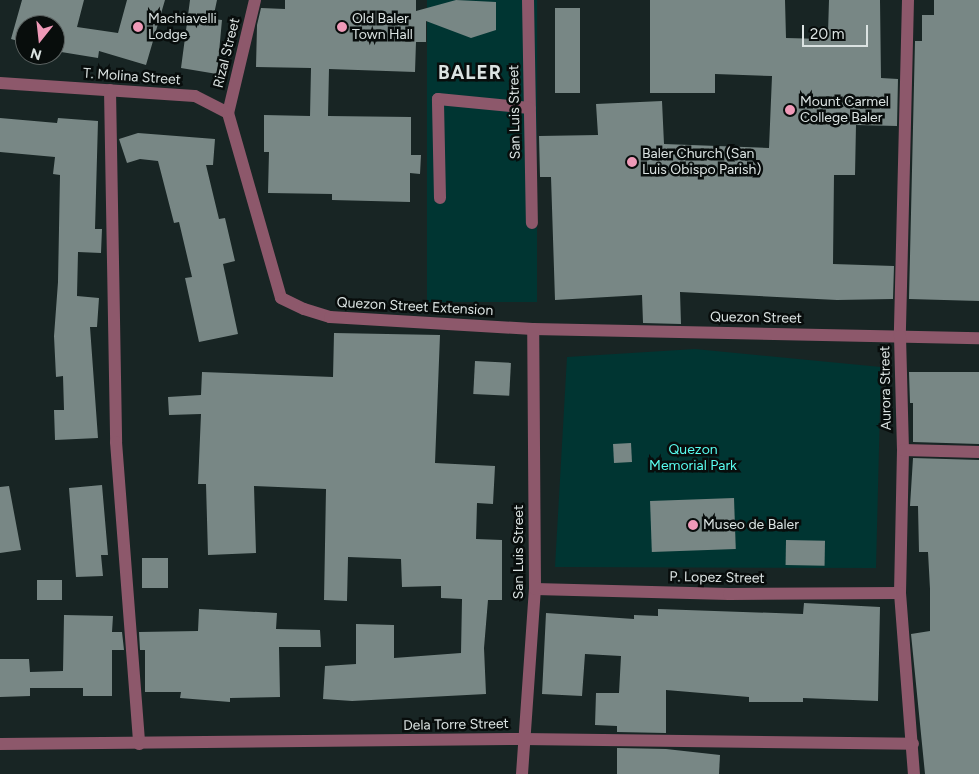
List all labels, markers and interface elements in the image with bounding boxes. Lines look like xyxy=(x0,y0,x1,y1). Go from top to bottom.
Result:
place label: Machiavelli Lodge xyxy=(148,11,217,44)
place label: Old Baler Town Hall xyxy=(352,11,413,44)
north arrow xyxy=(15,15,65,65)
scale bar xyxy=(804,15,870,47)
street label: Rizal Street xyxy=(210,16,244,90)
marker: Machiavelli Lodge xyxy=(132,21,144,33)
marker: Old Baler Town Hall xyxy=(336,21,348,33)
text: 20 m xyxy=(810,25,844,43)
text: N xyxy=(28,44,44,64)
district label: BALER xyxy=(437,62,503,84)
street label: T. Molina Street xyxy=(83,65,181,89)
street label: San Luis Street xyxy=(506,65,524,159)
place label: Mount Carmel College Baler xyxy=(800,94,889,126)
marker: Mount Carmel College Baler xyxy=(784,104,796,116)
place label: Baler Church (San Luis Obispo Parish) xyxy=(642,146,761,178)
marker: Baler Church (San Luis Obispo Parish) xyxy=(626,156,638,168)
street label: Quezon Street Extension xyxy=(336,295,494,319)
street label: Quezon Street xyxy=(710,309,802,327)
street label: Aurora Street xyxy=(877,346,895,430)
park label: Quezon Memorial Park xyxy=(649,442,737,474)
street label: San Luis Street xyxy=(511,505,527,599)
place label: Museo de Baler xyxy=(703,517,799,533)
marker: Museo de Baler xyxy=(687,519,699,531)
street label: P. Lopez Street xyxy=(669,569,765,587)
street label: Dela Torre Street xyxy=(403,716,509,734)

